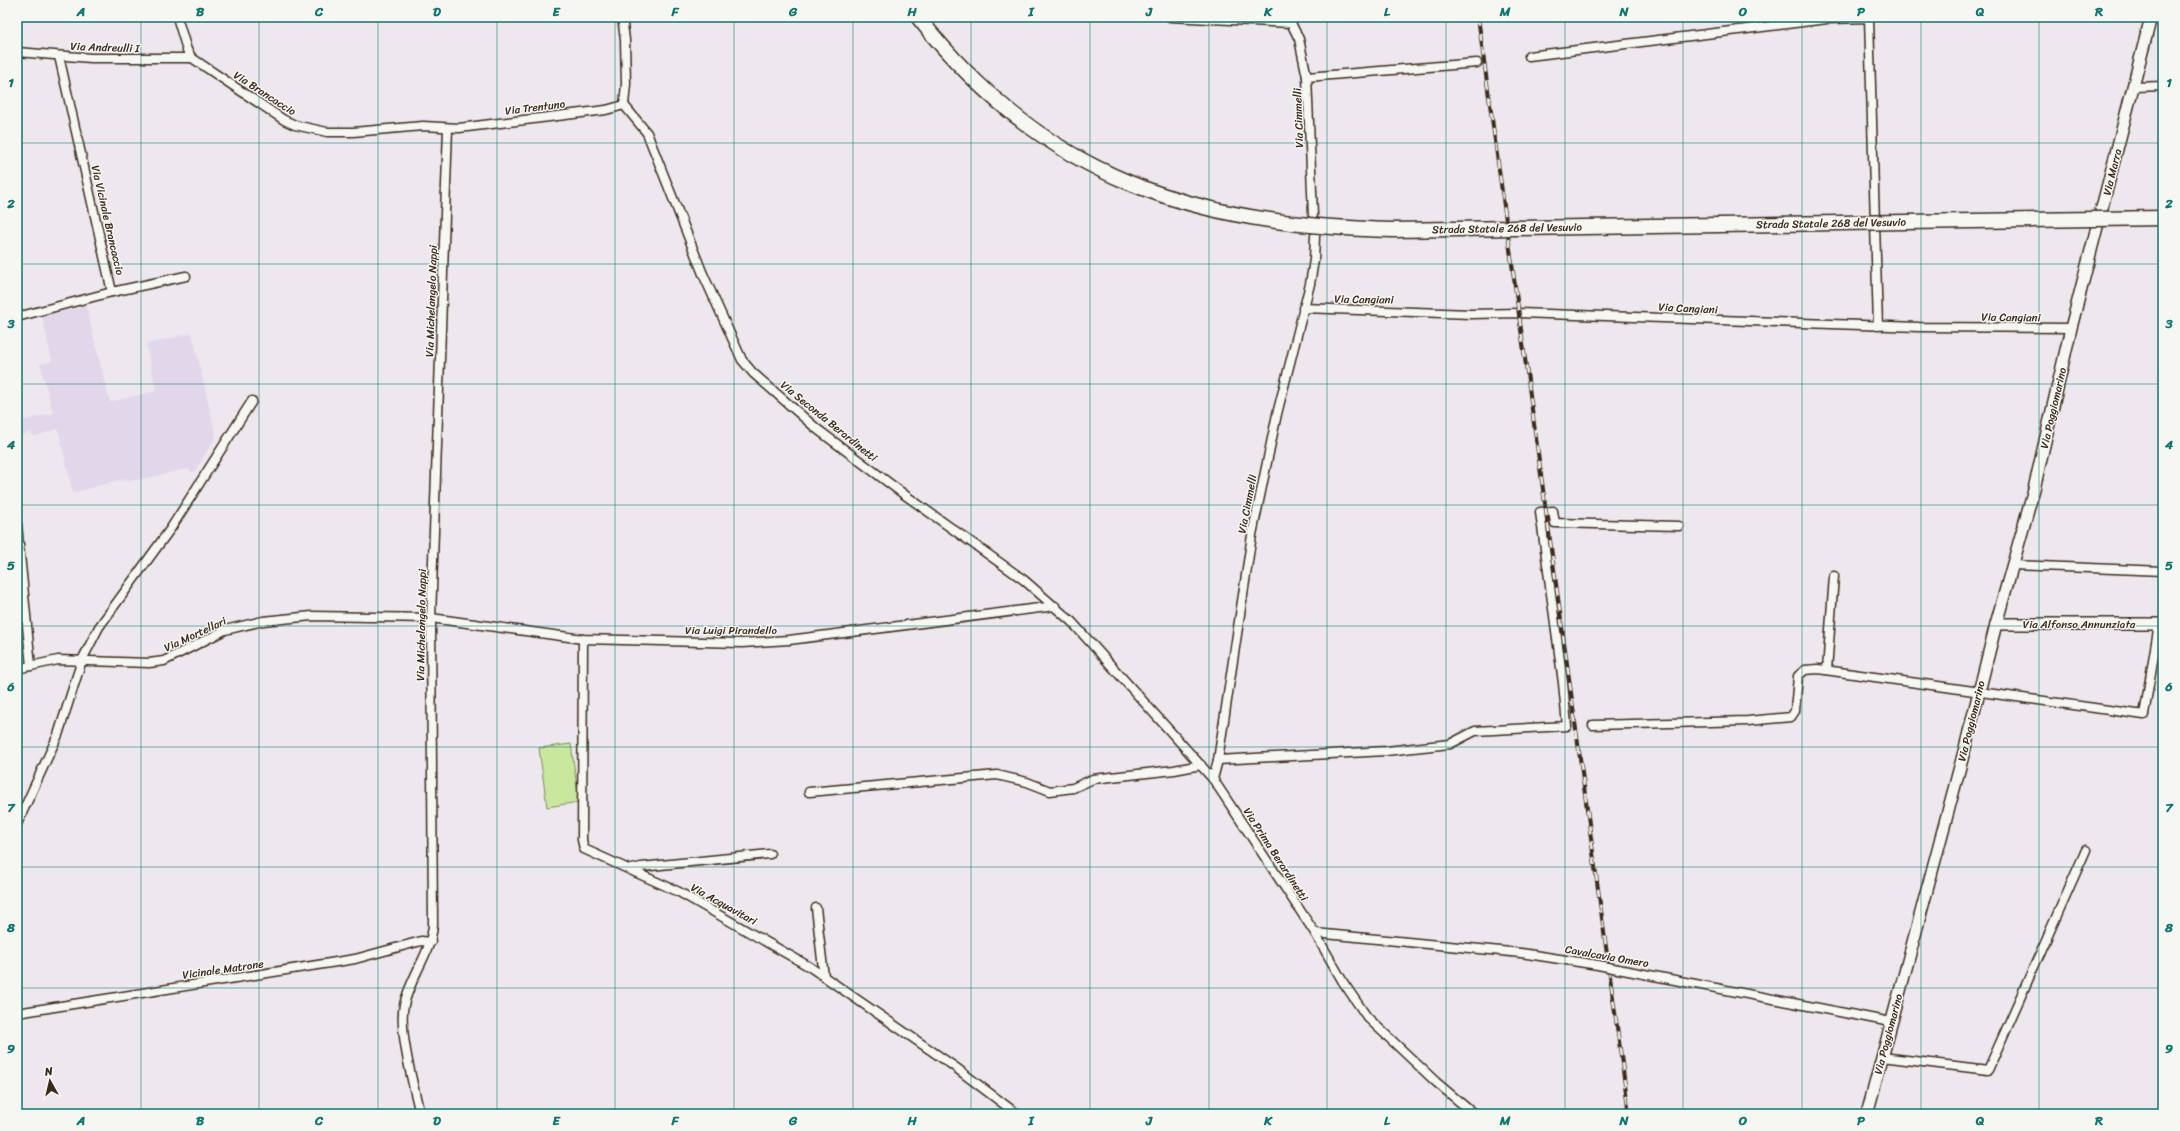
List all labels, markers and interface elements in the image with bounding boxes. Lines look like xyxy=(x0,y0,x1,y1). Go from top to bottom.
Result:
text: A xyxy=(76,0,85,23)
text: B xyxy=(196,0,205,23)
text: C xyxy=(314,0,324,23)
text: D xyxy=(433,0,441,23)
text: E xyxy=(552,0,561,23)
text: F xyxy=(670,0,679,23)
text: G xyxy=(788,0,798,23)
text: H xyxy=(906,0,917,23)
text: I xyxy=(1027,0,1035,23)
text: J xyxy=(1145,0,1153,23)
text: K xyxy=(1263,0,1273,23)
text: L xyxy=(1384,0,1391,23)
text: M xyxy=(1499,0,1511,23)
text: N xyxy=(1618,0,1629,23)
text: O xyxy=(1738,0,1748,23)
text: P xyxy=(1857,0,1865,23)
text: Q xyxy=(1975,0,1985,23)
text: R xyxy=(2094,0,2103,23)
street label: Via Andreulli I xyxy=(70,37,140,58)
street label: Via Brancaccio xyxy=(230,66,300,121)
text: 1 xyxy=(8,71,14,94)
text: 1 xyxy=(2166,71,2172,94)
street label: Via Cimmelli xyxy=(1288,87,1309,148)
street label: Via Trentuno xyxy=(504,94,567,121)
street label: Via Marra xyxy=(2098,146,2128,197)
street label: Via Vicinale Brancaccio xyxy=(86,163,129,277)
text: 2 xyxy=(6,192,15,215)
text: 2 xyxy=(2164,192,2173,215)
street label: Strada Statale 268 del Vesuvio xyxy=(1756,213,1907,234)
street label: Strada Statale 268 del Vesuvio xyxy=(1432,218,1583,239)
street label: Via Michelangelo Nappi xyxy=(420,244,443,357)
street label: Via Cangiani xyxy=(1334,289,1395,310)
street label: Via Cangiani xyxy=(1658,297,1719,320)
street label: Via Cangiani xyxy=(1981,307,2042,328)
text: 3 xyxy=(6,312,15,335)
text: 3 xyxy=(2164,312,2173,335)
street label: Via Poggiomarino xyxy=(2035,365,2072,451)
street label: Via Seconda Berardinetti xyxy=(776,376,882,467)
text: 4 xyxy=(6,433,16,456)
text: 4 xyxy=(2164,433,2174,456)
street label: Via Cimmelli xyxy=(1232,472,1263,535)
text: 5 xyxy=(7,554,15,577)
text: 5 xyxy=(2165,554,2173,577)
street label: Via Michelangelo Nappi xyxy=(411,568,432,681)
street label: Via Mortellari xyxy=(161,611,231,657)
street label: Via Alfonso Annunziata xyxy=(2023,615,2136,634)
street label: Via Luigi Pirandello xyxy=(685,621,778,640)
text: 6 xyxy=(6,675,15,698)
text: 6 xyxy=(2164,675,2173,698)
street label: Via Poggiomarino xyxy=(1952,678,1991,764)
text: 7 xyxy=(7,796,16,819)
text: 7 xyxy=(2165,796,2174,819)
street label: Via Prima Berardinetti xyxy=(1238,804,1314,906)
street label: Via Acquavitari xyxy=(687,878,761,931)
text: 8 xyxy=(6,916,15,939)
text: 8 xyxy=(2164,916,2173,939)
street label: Cavalcavia Omero xyxy=(1564,940,1651,973)
street label: Vicinale Matrone xyxy=(181,954,265,985)
street label: Via Poggiomarino xyxy=(1869,991,1908,1076)
text: 9 xyxy=(7,1037,15,1060)
text: 9 xyxy=(2165,1037,2173,1060)
north arrow xyxy=(30,1061,70,1101)
text: N xyxy=(43,1062,54,1082)
text: A xyxy=(76,1109,85,1131)
text: B xyxy=(196,1109,205,1131)
text: C xyxy=(314,1109,324,1131)
text: D xyxy=(433,1109,441,1131)
text: E xyxy=(552,1109,561,1131)
text: F xyxy=(670,1109,679,1131)
text: G xyxy=(788,1109,798,1131)
text: H xyxy=(906,1109,917,1131)
text: I xyxy=(1027,1109,1035,1131)
text: J xyxy=(1145,1109,1153,1131)
text: K xyxy=(1263,1109,1273,1131)
text: L xyxy=(1384,1109,1391,1131)
text: M xyxy=(1499,1109,1511,1131)
text: N xyxy=(1618,1109,1629,1131)
text: O xyxy=(1738,1109,1748,1131)
text: P xyxy=(1857,1109,1865,1131)
text: Q xyxy=(1975,1109,1985,1131)
text: R xyxy=(2094,1109,2103,1131)

